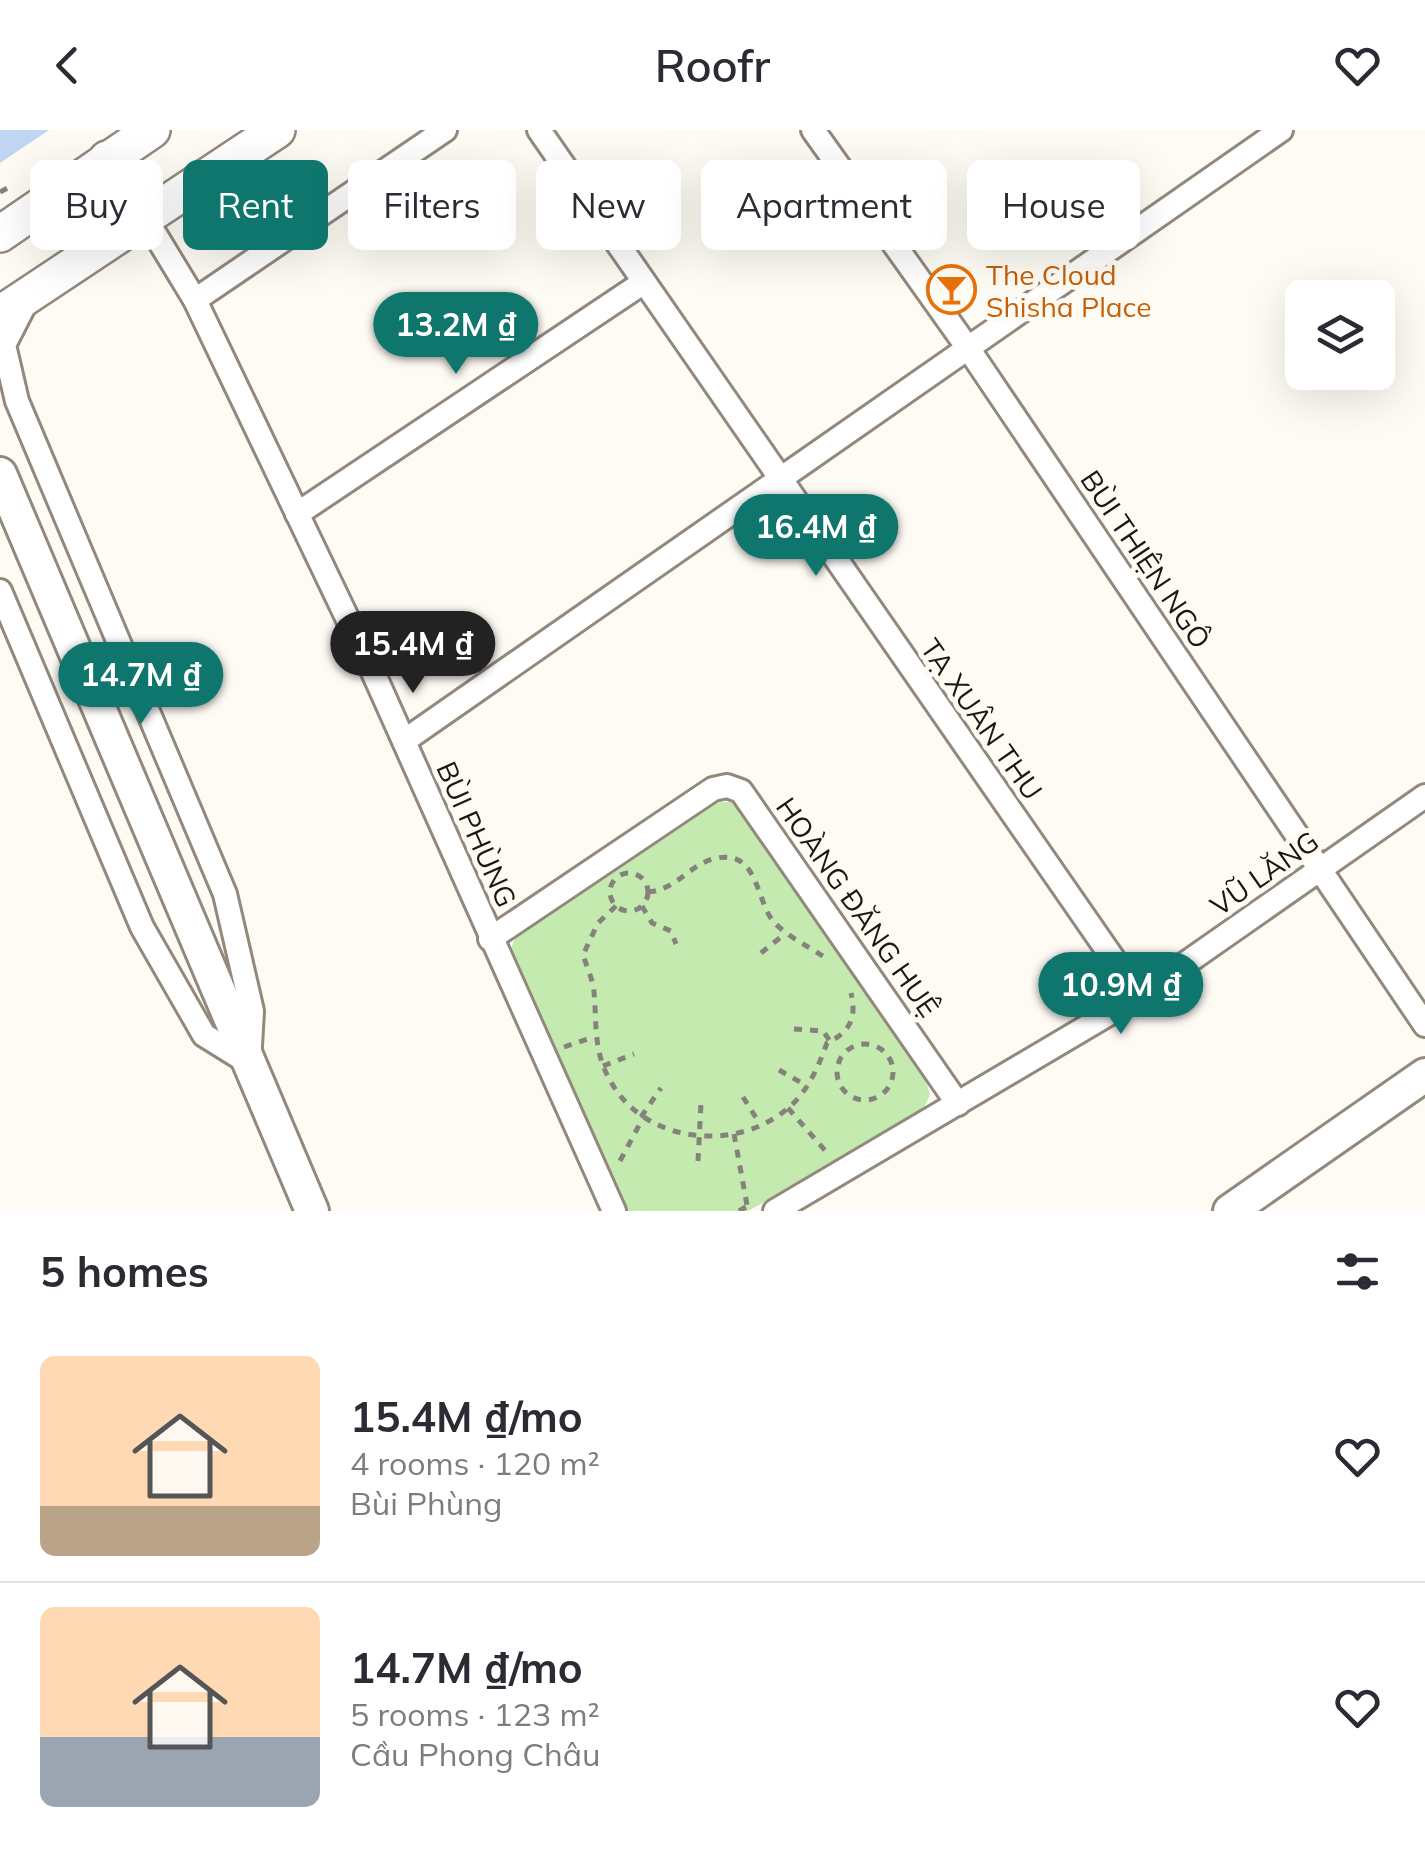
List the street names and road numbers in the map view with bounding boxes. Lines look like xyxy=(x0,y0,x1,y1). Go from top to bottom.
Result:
street label: BÙI THIỆN NGÔ xyxy=(1074,463,1218,655)
street label: TẠ XUÂN THU xyxy=(914,632,1050,806)
street label: BÙI PHÙNG xyxy=(429,756,525,912)
street label: HOÀNG ĐĂNG HUỆ xyxy=(769,790,947,1024)
street label: VŨ LĂNG xyxy=(1203,823,1325,923)

